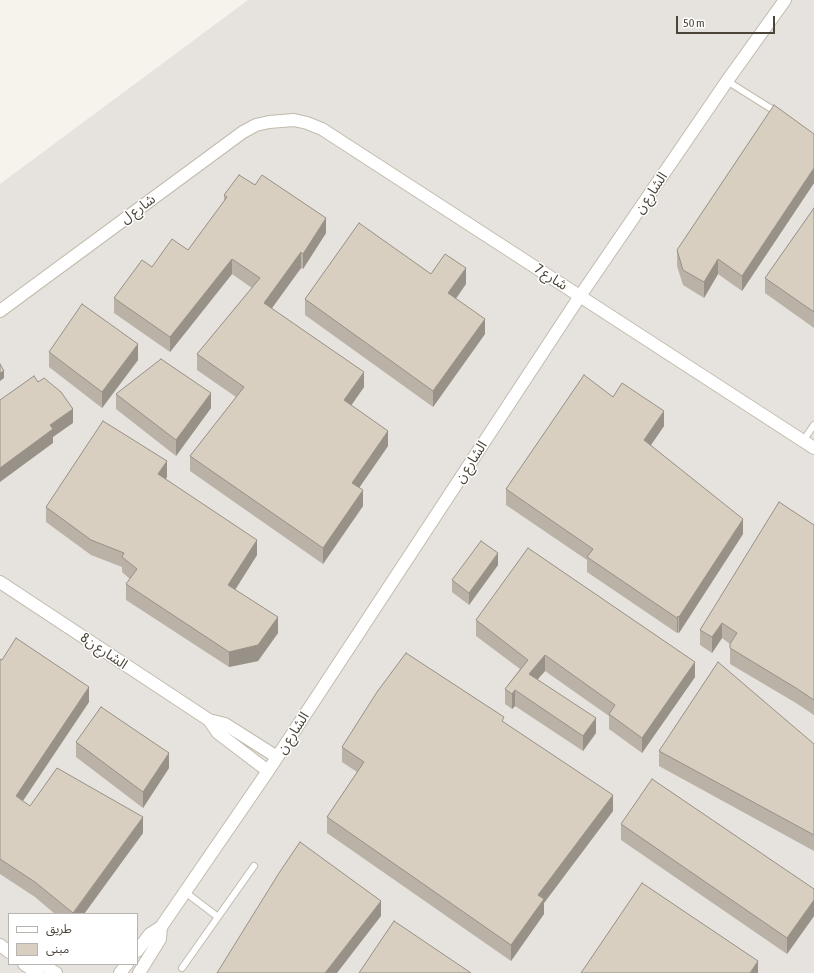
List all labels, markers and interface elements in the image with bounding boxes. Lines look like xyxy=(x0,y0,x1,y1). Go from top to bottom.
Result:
scale bar xyxy=(678,8,777,34)
text: 50 m xyxy=(683,16,705,30)
street label: الشارع ن xyxy=(631,169,671,217)
street label: شارع ل xyxy=(117,191,159,227)
street label: شارع 7 xyxy=(531,260,571,294)
street label: الشارع ن xyxy=(451,438,491,486)
street label: الشارع ن8 xyxy=(77,629,131,673)
street label: الشارع ن xyxy=(273,709,313,757)
legend xyxy=(8,913,138,965)
text: طريق xyxy=(46,922,72,936)
text: مبنى xyxy=(46,942,69,956)

